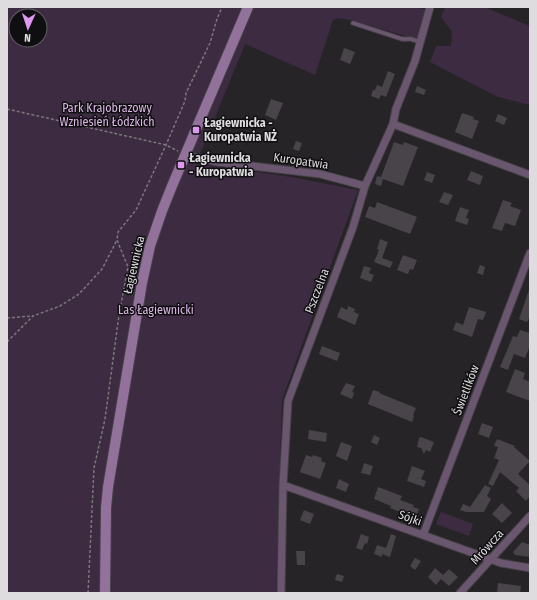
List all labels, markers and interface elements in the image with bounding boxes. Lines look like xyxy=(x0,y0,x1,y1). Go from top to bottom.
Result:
north arrow xyxy=(8,8,48,48)
text: N xyxy=(24,31,31,44)
park label: Park Krajobrazowy Wzniesień Łódzkich xyxy=(60,101,154,129)
place label: Łagiewnicka - Kuropatwia NŻ xyxy=(204,116,277,144)
marker: Łagiewnicka - Kuropatwia NŻ xyxy=(191,125,201,135)
street label: Kuropatwia xyxy=(273,150,330,172)
place label: Łagiewnicka - Kuropatwia xyxy=(189,151,253,179)
marker: Łagiewnicka - Kuropatwia xyxy=(176,160,186,170)
street label: Łagiewnicka xyxy=(120,234,148,296)
street label: Pszczelna xyxy=(302,267,332,315)
park label: Las Łagiewnicki xyxy=(118,303,194,317)
street label: Świetlików xyxy=(449,363,482,417)
street label: Sójki xyxy=(396,507,424,529)
street label: Mrówcza xyxy=(468,527,506,567)

